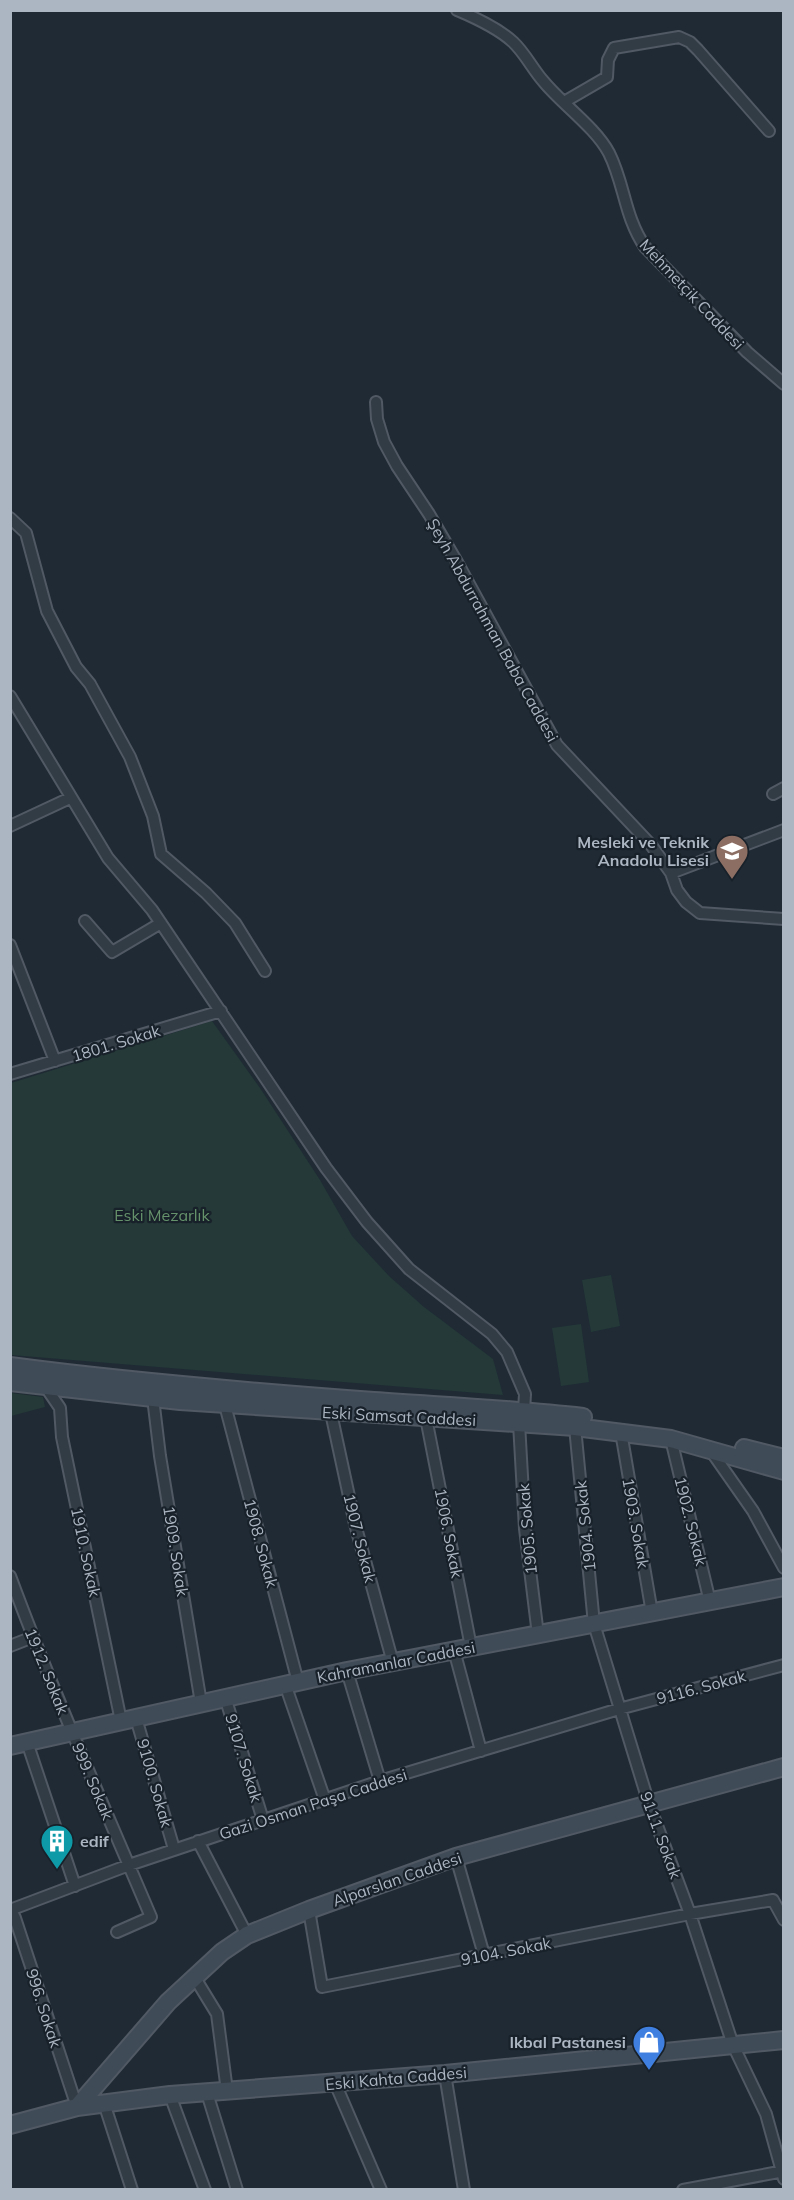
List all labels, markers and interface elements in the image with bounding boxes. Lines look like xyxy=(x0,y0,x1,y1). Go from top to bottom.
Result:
street label: Mehmetçik Caddesi xyxy=(636,234,748,354)
street label: Şeyh Abdurrahman Baba Caddesi xyxy=(423,515,563,745)
place label: Mesleki ve Teknik Anadolu Lisesi xyxy=(577,832,710,870)
school or university icon: Mesleki ve Teknik Anadolu Lisesi xyxy=(714,833,750,880)
street label: 1801. Sokak xyxy=(69,1020,163,1066)
park label: Eski Mezarlık xyxy=(114,1205,210,1225)
street label: Eski Samsat Caddesi xyxy=(321,1402,477,1430)
street label: 1902. Sokak xyxy=(670,1474,712,1568)
street label: 1903. Sokak xyxy=(618,1476,654,1570)
street label: 1904. Sokak xyxy=(570,1479,600,1572)
street label: 1905. Sokak xyxy=(513,1482,541,1575)
street label: 1906. Sokak xyxy=(430,1486,468,1580)
street label: 1907. Sokak xyxy=(339,1491,381,1585)
street label: 1908. Sokak xyxy=(240,1496,283,1590)
street label: 1909. Sokak xyxy=(159,1504,193,1598)
street label: 1910. Sokak xyxy=(67,1505,105,1599)
street label: 1912. Sokak xyxy=(21,1625,74,1718)
street label: Kahramanlar Caddesi xyxy=(315,1637,477,1687)
street label: 9116. Sokak xyxy=(654,1665,748,1708)
street label: 9107. Sokak xyxy=(221,1711,267,1805)
street label: 9100. Sokak xyxy=(133,1736,177,1830)
street label: 999. Sokak xyxy=(68,1739,118,1823)
street label: Gazi Osman Paşa Caddesi xyxy=(217,1764,409,1844)
street label: 9111. Sokak xyxy=(636,1789,686,1882)
building icon: edif xyxy=(39,1823,75,1870)
place label: edif xyxy=(80,1831,110,1851)
street label: Alparslan Caddesi xyxy=(330,1848,464,1910)
street label: 9104. Sokak xyxy=(459,1932,553,1970)
street label: 996. Sokak xyxy=(22,1966,66,2051)
shop icon: Ikbal Pastanesi xyxy=(631,2024,667,2071)
place label: Ikbal Pastanesi xyxy=(509,2032,626,2052)
street label: Eski Kahta Caddesi xyxy=(324,2062,468,2094)

